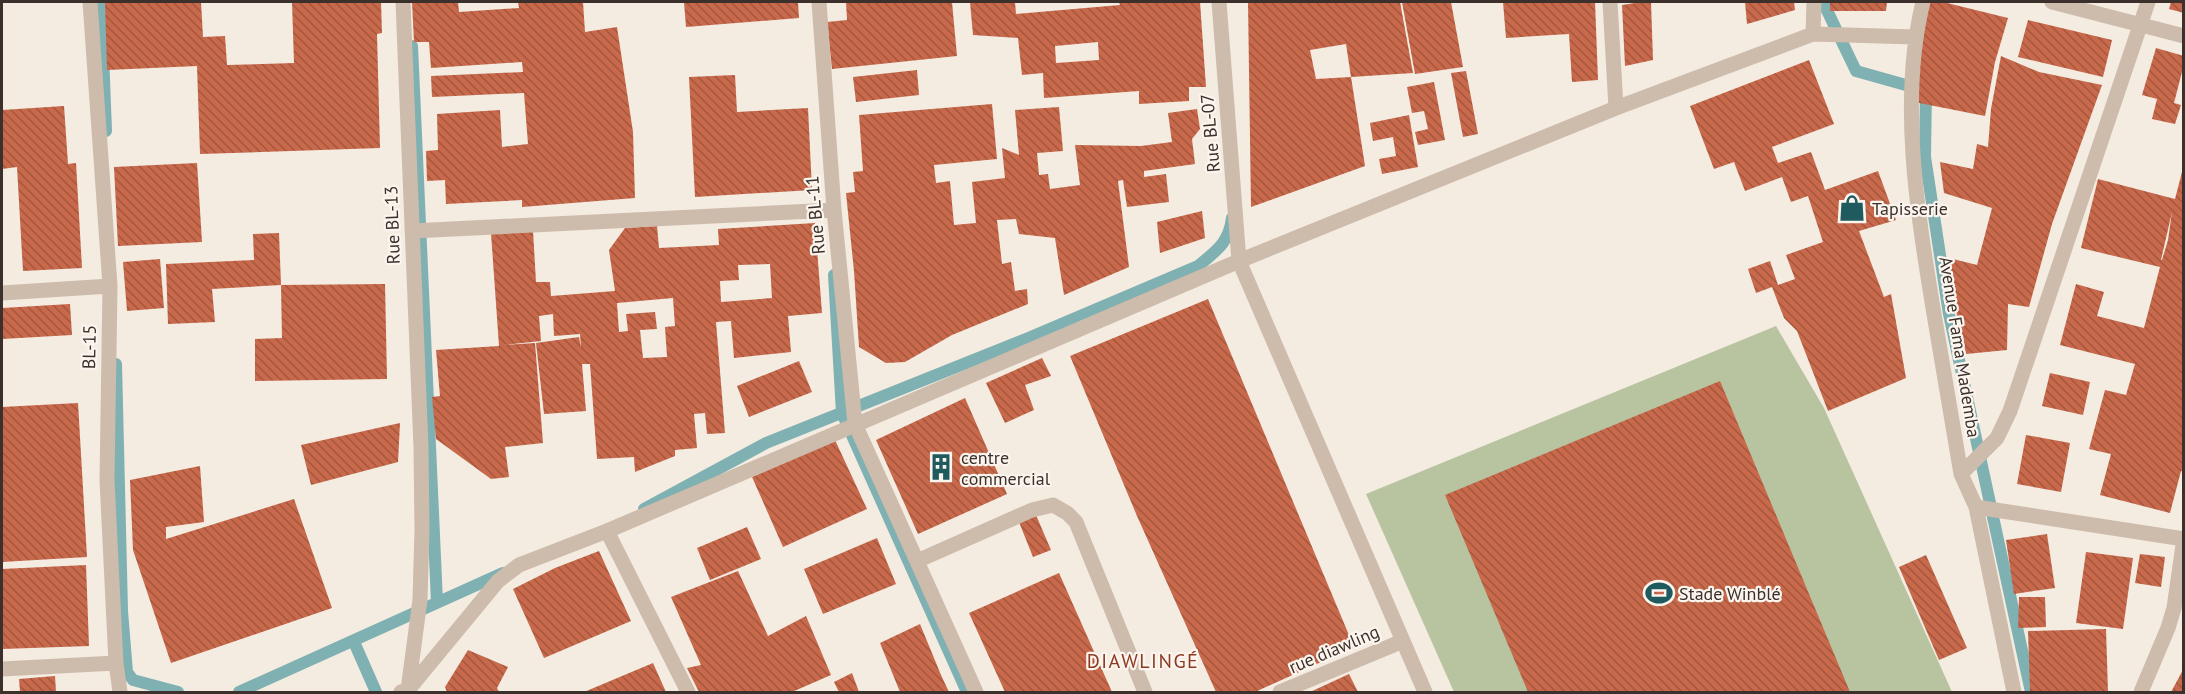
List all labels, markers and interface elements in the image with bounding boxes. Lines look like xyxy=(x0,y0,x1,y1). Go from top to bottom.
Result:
street label: Rue BL-07 xyxy=(1195,93,1225,173)
street label: Rue BL-11 xyxy=(800,175,830,255)
street label: Rue BL-13 xyxy=(379,185,405,265)
shop icon: Tapisserie xyxy=(1837,193,1867,223)
place label: Tapisserie xyxy=(1872,197,1948,220)
street label: Avenue Fama Mademba xyxy=(1934,255,1986,439)
street label: BL-15 xyxy=(77,325,101,369)
place label: centre commercial xyxy=(961,446,1051,490)
building icon: centre commercial xyxy=(926,452,956,482)
sports icon: Stade Winblé xyxy=(1644,578,1674,608)
place label: Stade Winblé xyxy=(1679,582,1781,605)
street label: rue diawling xyxy=(1285,620,1383,678)
district label: DIAWLINGÉ xyxy=(1087,648,1199,674)

